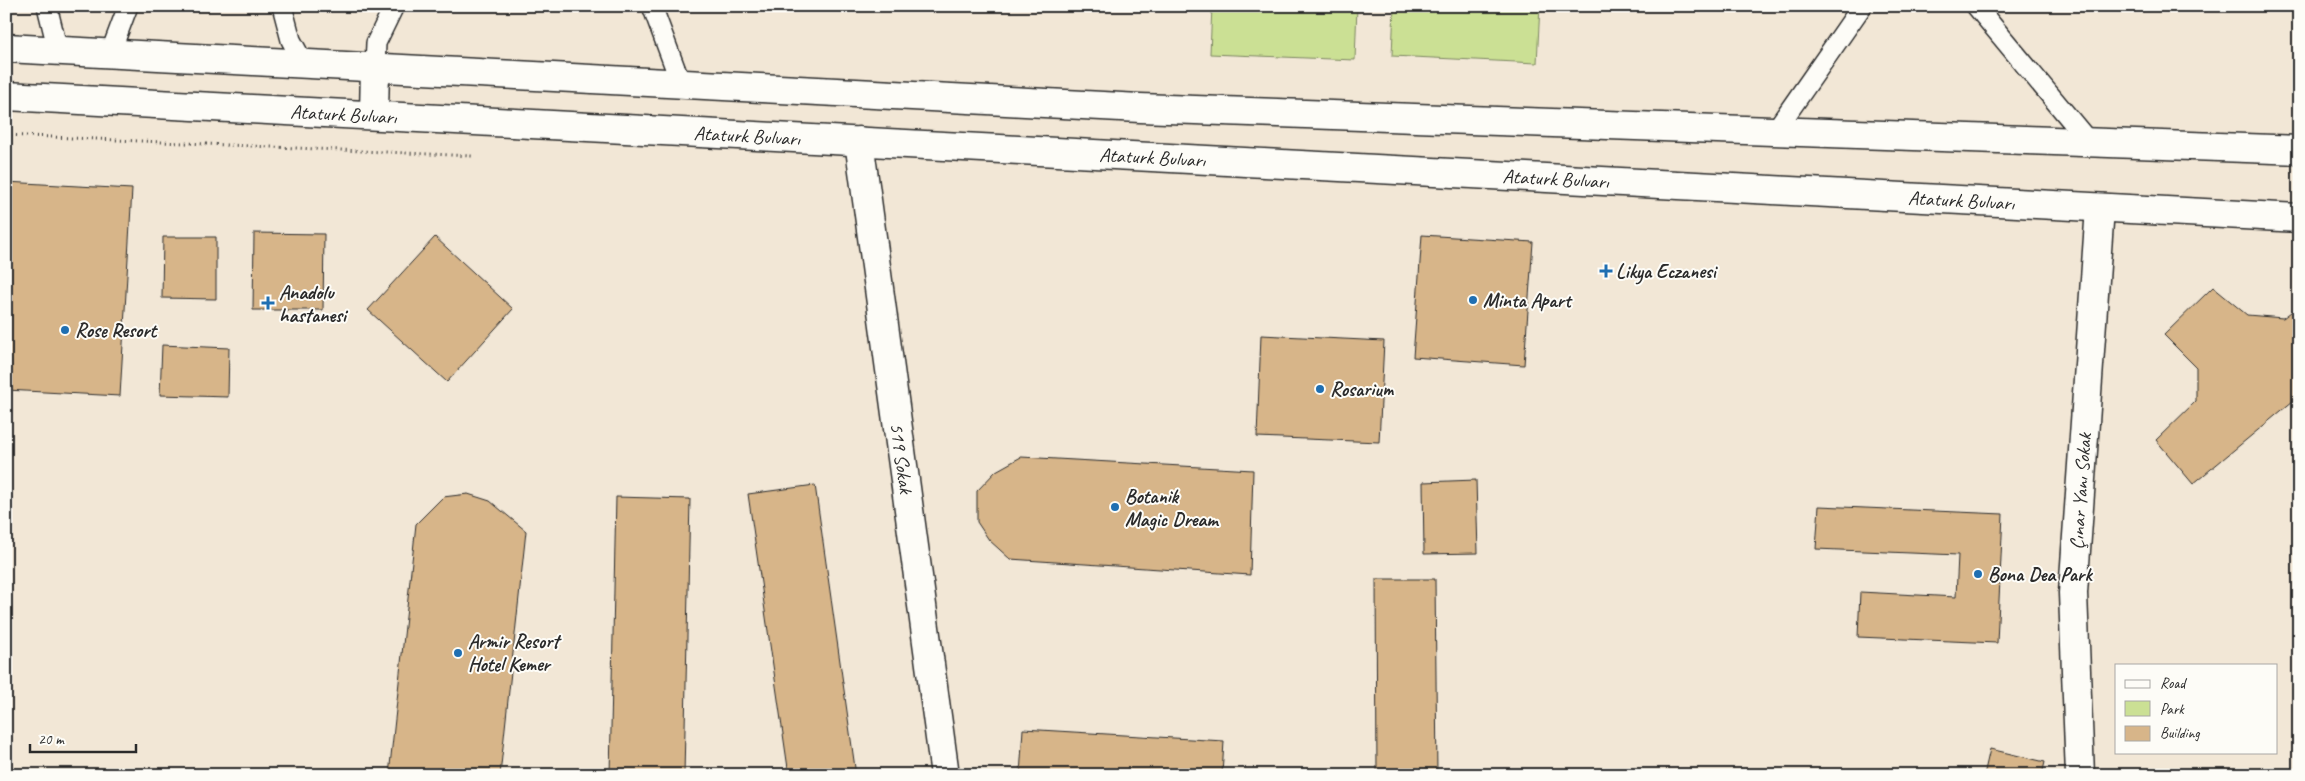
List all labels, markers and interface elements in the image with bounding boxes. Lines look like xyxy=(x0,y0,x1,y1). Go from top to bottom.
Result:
street label: Ataturk Bulvarı xyxy=(290,99,399,129)
street label: Ataturk Bulvarı xyxy=(693,120,802,151)
street label: Ataturk Bulvarı xyxy=(1099,142,1207,172)
street label: Ataturk Bulvarı xyxy=(1502,163,1611,194)
street label: Ataturk Bulvarı xyxy=(1907,185,2016,215)
place label: Likya Eczanesi xyxy=(1616,259,1719,285)
marker: Likya Eczanesi xyxy=(1600,265,1612,277)
place label: Anadolu hastanesi xyxy=(279,280,349,328)
place label: Minta Apart xyxy=(1483,288,1573,313)
marker: Minta Apart xyxy=(1467,294,1479,306)
marker: Anadolu hastanesi xyxy=(261,296,275,310)
place label: Rose Resort xyxy=(75,318,159,343)
marker: Rose Resort xyxy=(59,324,71,336)
place label: Rosarium xyxy=(1330,377,1395,402)
marker: Rosarium xyxy=(1314,383,1326,395)
street label: 519 Sokak xyxy=(885,421,919,497)
street label: Çınar Yanı Sokak xyxy=(2064,431,2097,550)
place label: Botanik Magic Dream xyxy=(1125,484,1219,532)
marker: Botanik Magic Dream xyxy=(1109,501,1121,513)
place label: Bona Dea Park xyxy=(1988,562,2093,587)
marker: Bona Dea Park xyxy=(1972,568,1984,580)
place label: Armir Resort Hotel Kemer xyxy=(468,629,562,677)
marker: Armir Resort Hotel Kemer xyxy=(452,647,464,659)
legend xyxy=(2115,664,2278,754)
text: Road xyxy=(2160,674,2187,693)
text: Park xyxy=(2160,700,2185,719)
scale bar xyxy=(30,721,136,753)
text: Building xyxy=(2160,724,2200,743)
text: 20 m xyxy=(38,730,65,749)

